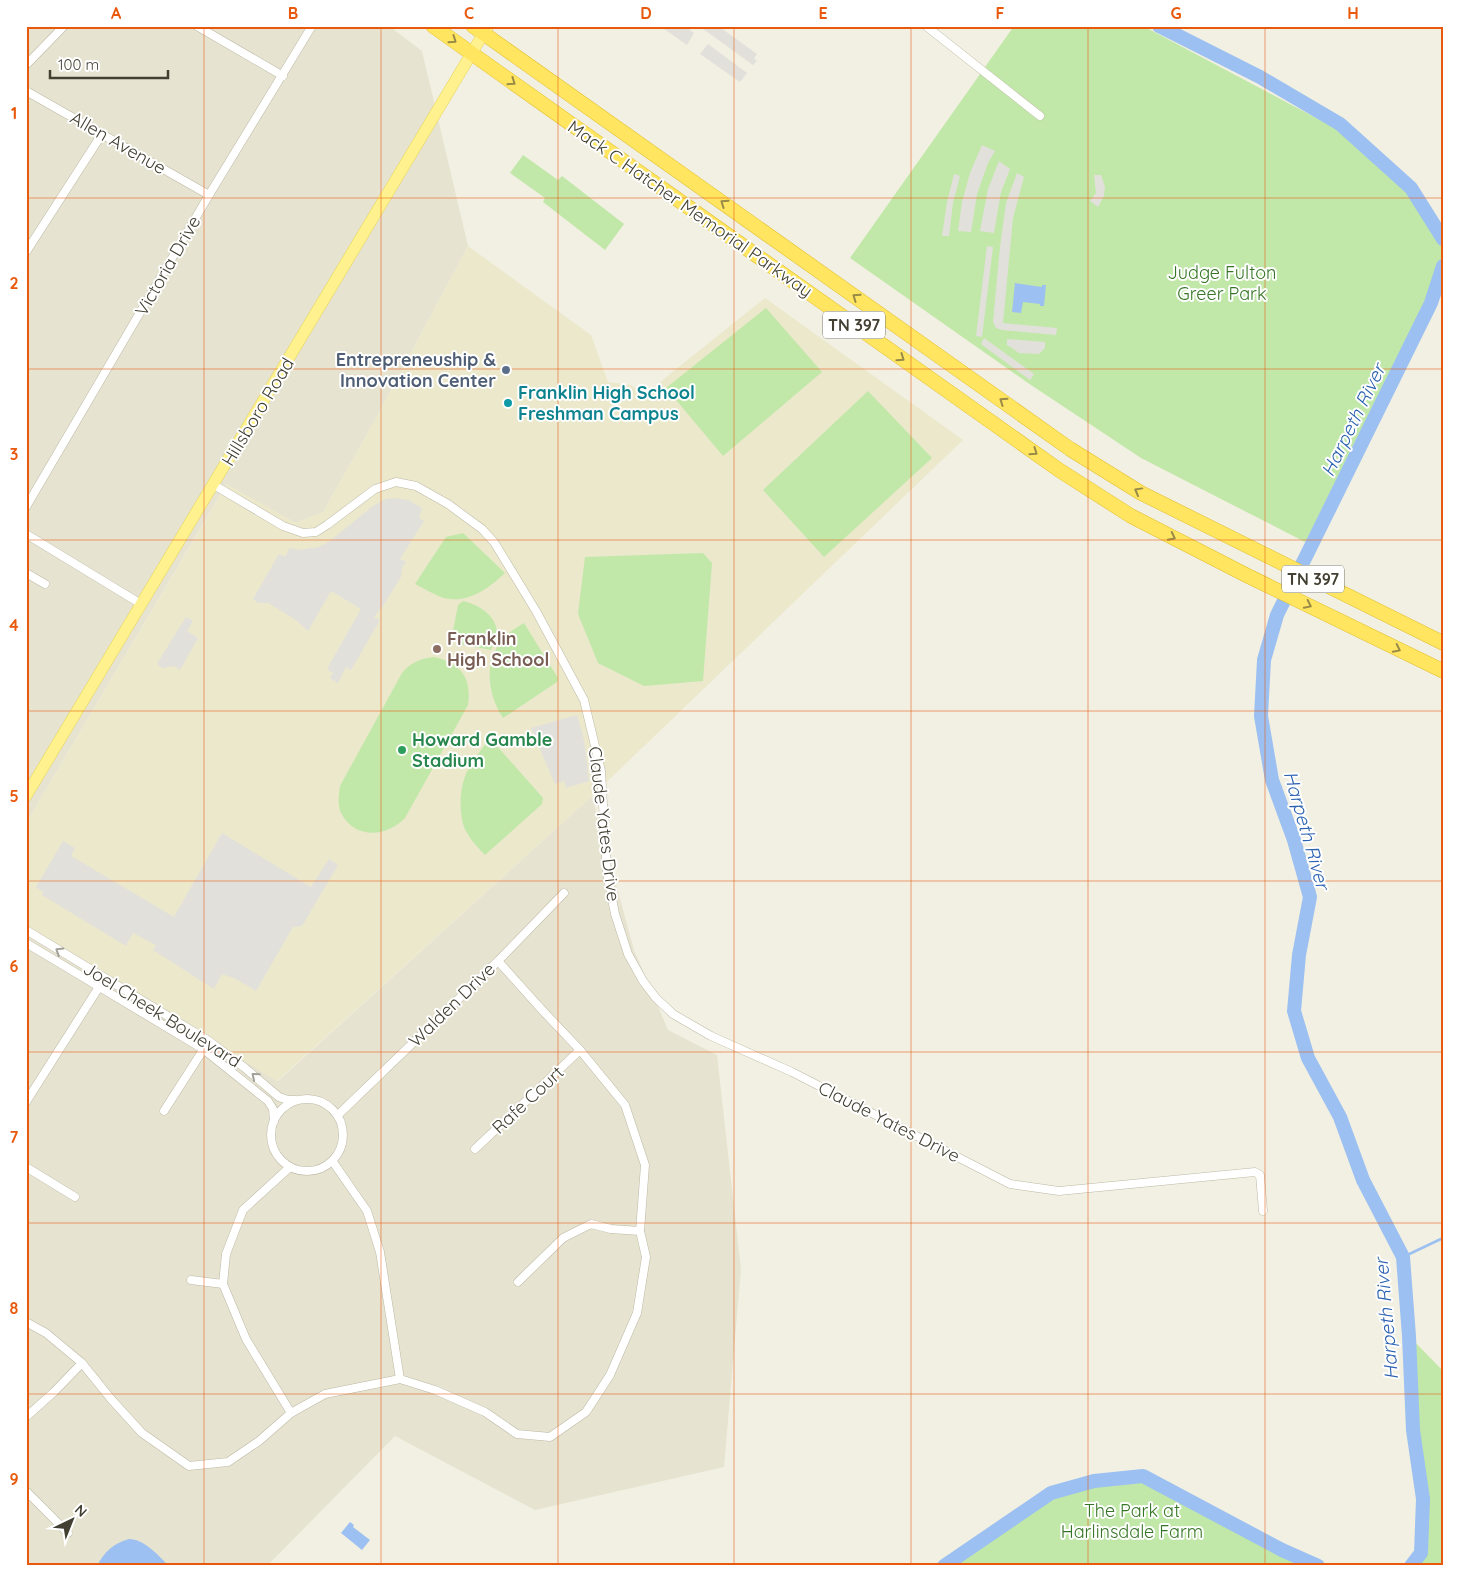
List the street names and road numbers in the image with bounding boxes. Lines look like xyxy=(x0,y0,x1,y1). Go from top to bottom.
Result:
street label: Allen Avenue xyxy=(66,106,170,179)
street label: Mack C Hatcher Memorial Parkway xyxy=(563,115,817,302)
street label: Victoria Drive xyxy=(130,212,206,320)
road number: TN 397 xyxy=(823,312,885,338)
street label: Hillsboro Road xyxy=(216,353,299,470)
road number: TN 397 xyxy=(1282,566,1344,592)
street label: Claude Yates Drive xyxy=(584,745,625,903)
street label: Joel Cheek Boulevard xyxy=(79,957,246,1073)
street label: Walden Drive xyxy=(403,958,500,1052)
street label: Rafe Court xyxy=(487,1061,568,1139)
street label: Claude Yates Drive xyxy=(814,1076,964,1167)

